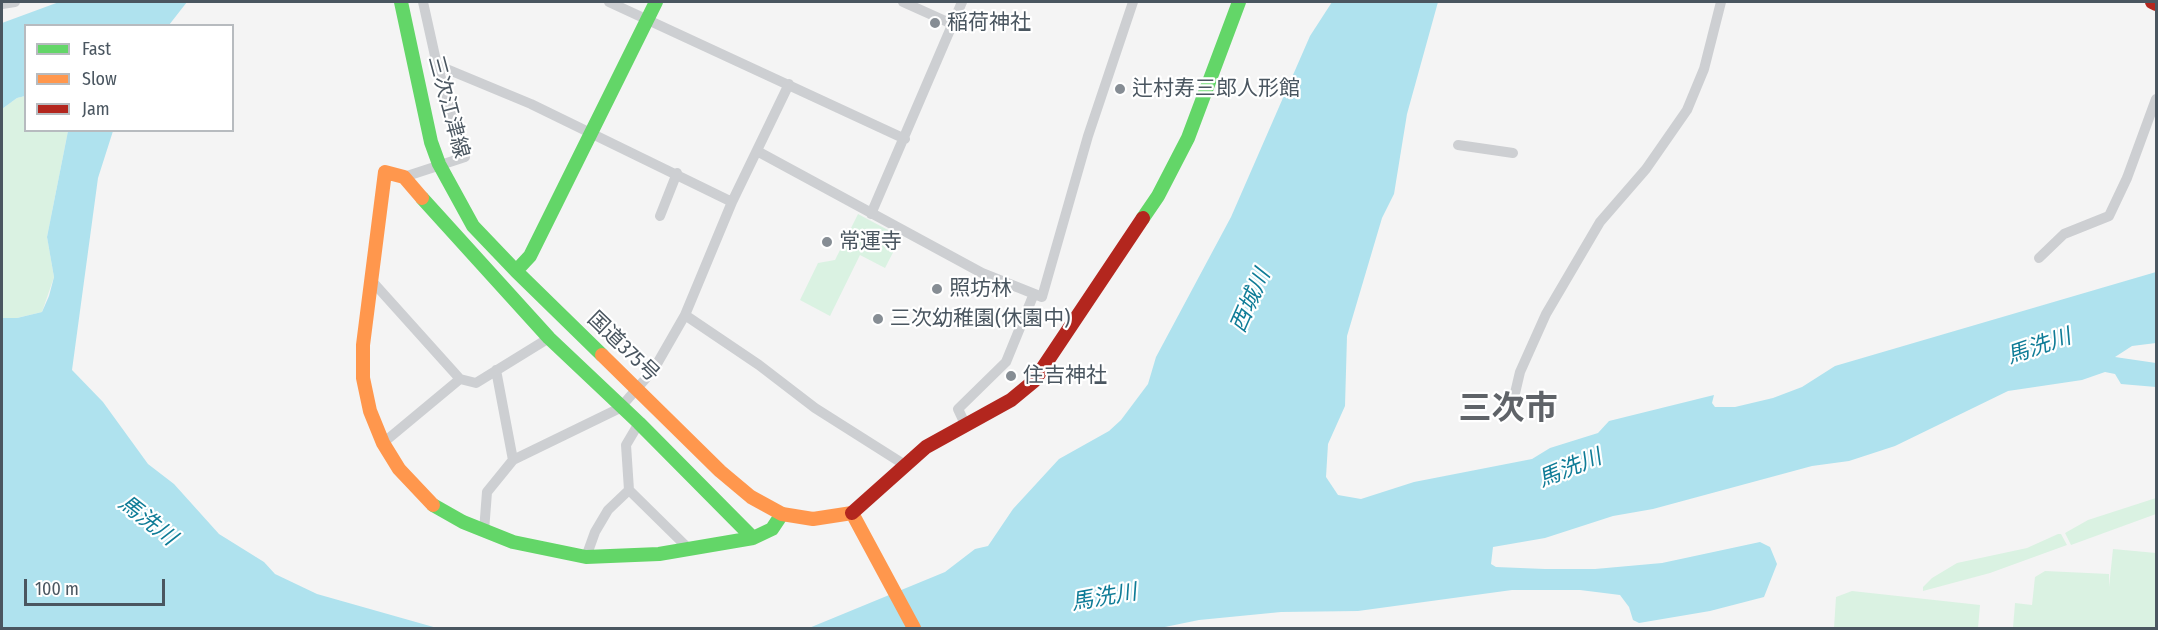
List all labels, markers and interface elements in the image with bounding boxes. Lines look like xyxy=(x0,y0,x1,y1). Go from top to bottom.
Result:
place label: 稲荷神社 xyxy=(947,10,1031,36)
marker: 稲荷神社 xyxy=(928,16,942,30)
legend xyxy=(24,24,234,132)
text: Fast xyxy=(82,38,111,60)
street label: 三次江津線 xyxy=(422,53,474,161)
text: Slow xyxy=(82,68,117,90)
place label: 辻村寿三郎人形館 xyxy=(1132,76,1300,102)
marker: 辻村寿三郎人形館 xyxy=(1113,82,1127,96)
text: Jam xyxy=(82,98,110,120)
place label: 常運寺 xyxy=(839,229,902,255)
marker: 常運寺 xyxy=(820,235,834,249)
water label: 西城川 xyxy=(1226,265,1276,337)
place label: 照坊林 xyxy=(949,276,1012,302)
marker: 照坊林 xyxy=(930,282,944,296)
place label: 三次幼稚園(休園中) xyxy=(890,306,1070,332)
street label: 国道375号 xyxy=(582,307,664,387)
marker: 三次幼稚園(休園中) xyxy=(871,312,885,326)
water label: 馬洗川 xyxy=(2004,324,2074,370)
place label: 住吉神社 xyxy=(1023,363,1107,389)
marker: 住吉神社 xyxy=(1004,369,1018,383)
district label: 三次市 xyxy=(1459,390,1557,430)
water label: 馬洗川 xyxy=(1534,444,1606,494)
water label: 馬洗川 xyxy=(113,490,181,552)
scale bar xyxy=(27,567,168,605)
text: 100 m xyxy=(35,578,79,600)
water label: 馬洗川 xyxy=(1069,579,1139,617)

